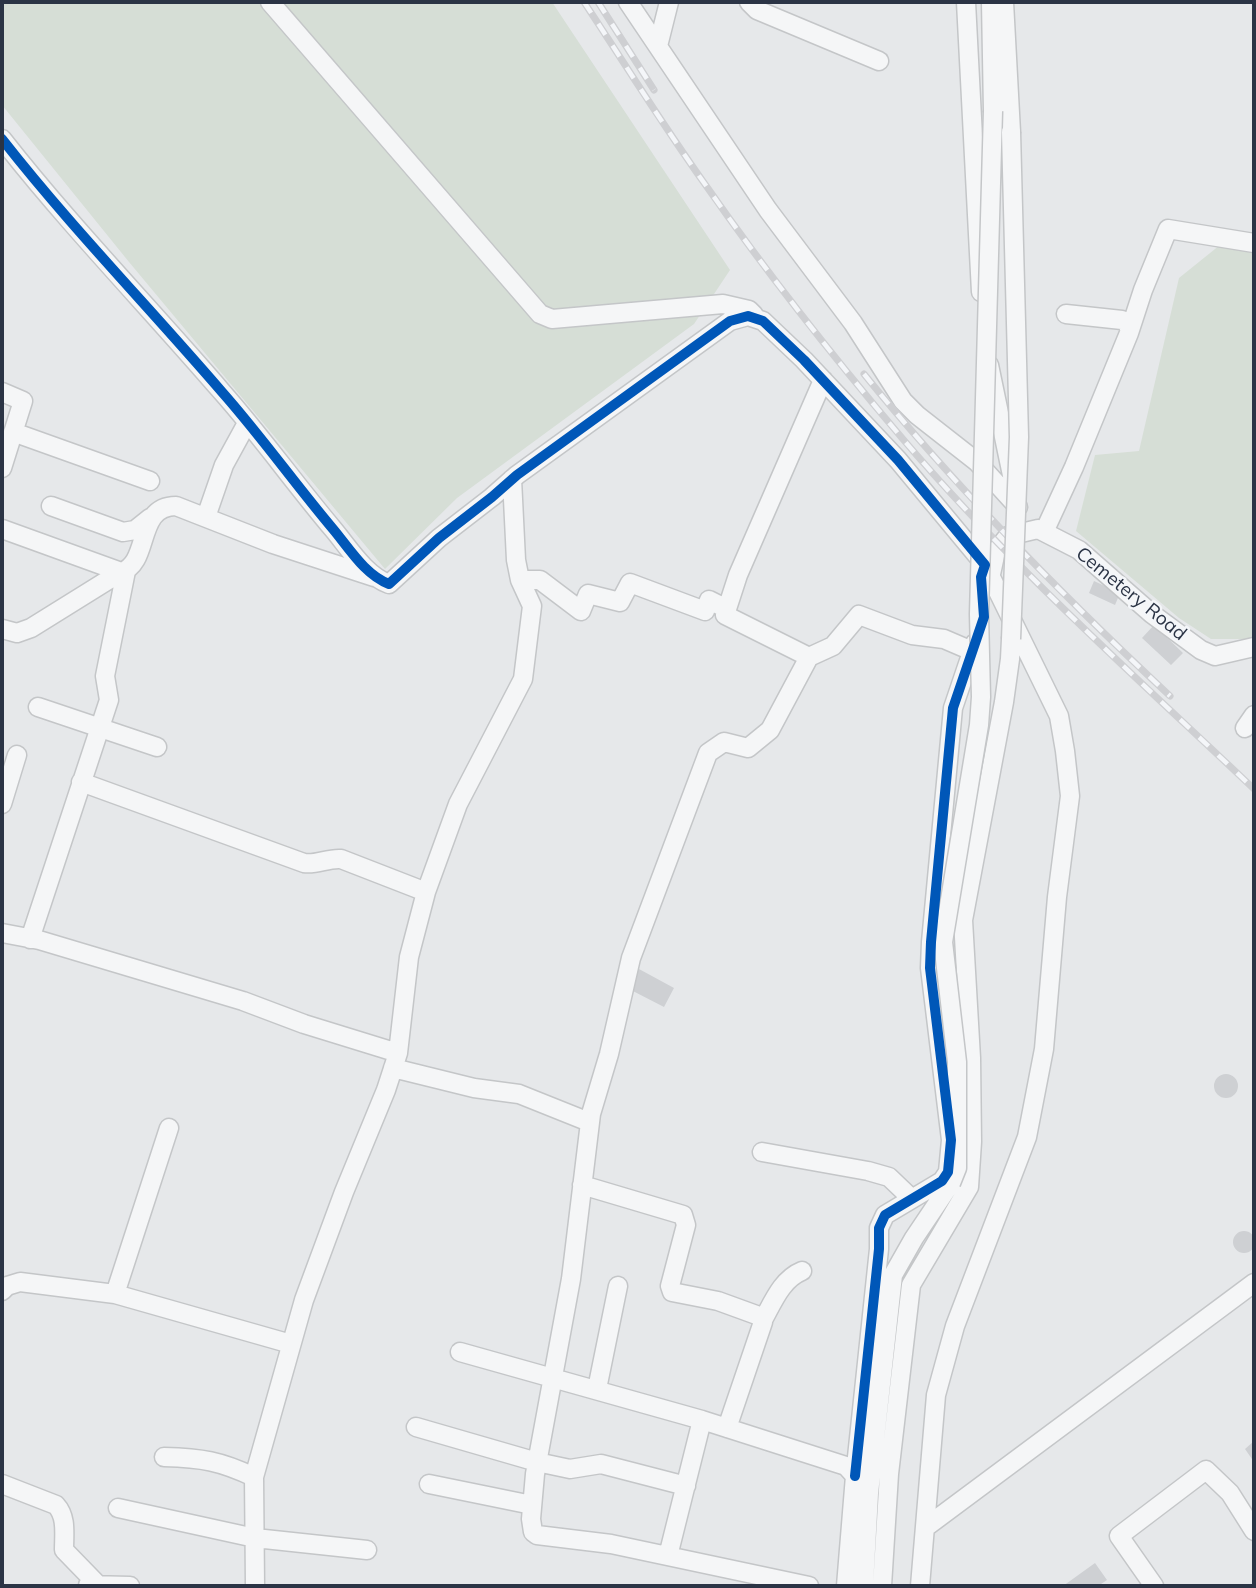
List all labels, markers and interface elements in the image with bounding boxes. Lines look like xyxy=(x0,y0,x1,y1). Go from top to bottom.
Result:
street label: Cemetery Road xyxy=(1071,542,1191,646)

